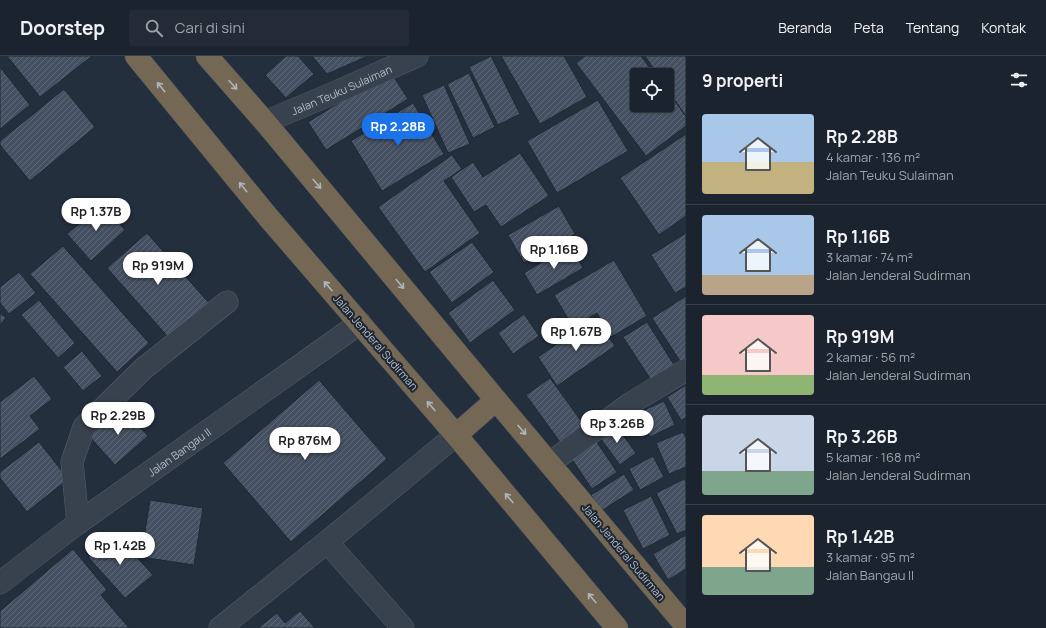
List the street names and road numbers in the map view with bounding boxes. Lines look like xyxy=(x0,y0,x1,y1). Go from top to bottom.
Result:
street label: Jalan Teuku Sulaiman xyxy=(289,61,394,118)
street label: Jalan Jenderal Sudirman xyxy=(330,291,422,393)
street label: Jalan Bangau II xyxy=(144,424,214,479)
street label: Jalan Jenderal Sudirman xyxy=(579,500,669,604)

